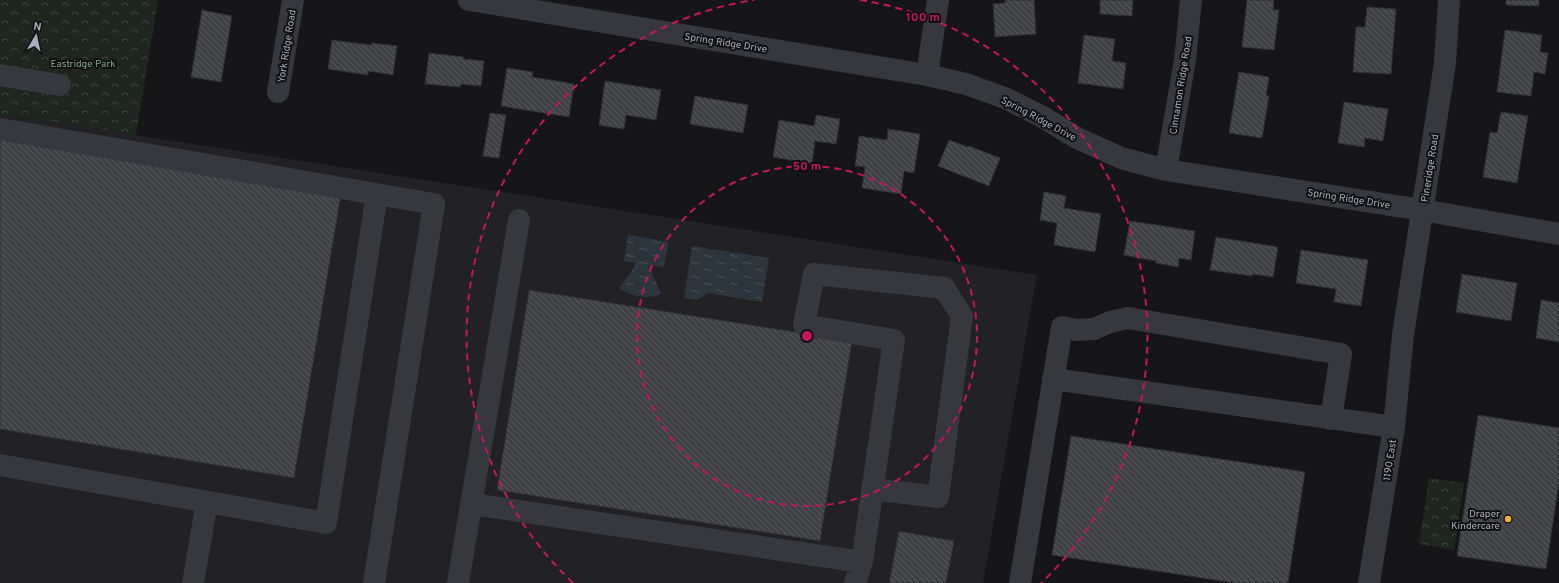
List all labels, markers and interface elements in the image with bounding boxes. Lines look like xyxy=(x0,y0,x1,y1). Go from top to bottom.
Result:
street label: York Ridge Road xyxy=(275,9,300,84)
text: 100 m xyxy=(906,10,940,26)
north arrow xyxy=(16,16,56,56)
text: N xyxy=(32,20,42,35)
street label: Spring Ridge Drive xyxy=(683,31,768,56)
street label: Cinnamon Ridge Road xyxy=(1167,35,1196,135)
park label: Eastridge Park xyxy=(50,58,116,71)
street label: Spring Ridge Drive xyxy=(998,94,1078,145)
street label: Pineridge Road xyxy=(1419,133,1442,203)
text: 50 m xyxy=(793,159,821,175)
street label: Spring Ridge Drive xyxy=(1306,187,1391,212)
centre of rings xyxy=(800,329,814,343)
street label: 1190 East xyxy=(1381,438,1400,482)
place label: Draper Kindercare xyxy=(1451,508,1500,533)
marker: Draper Kindercare xyxy=(1503,514,1513,524)

